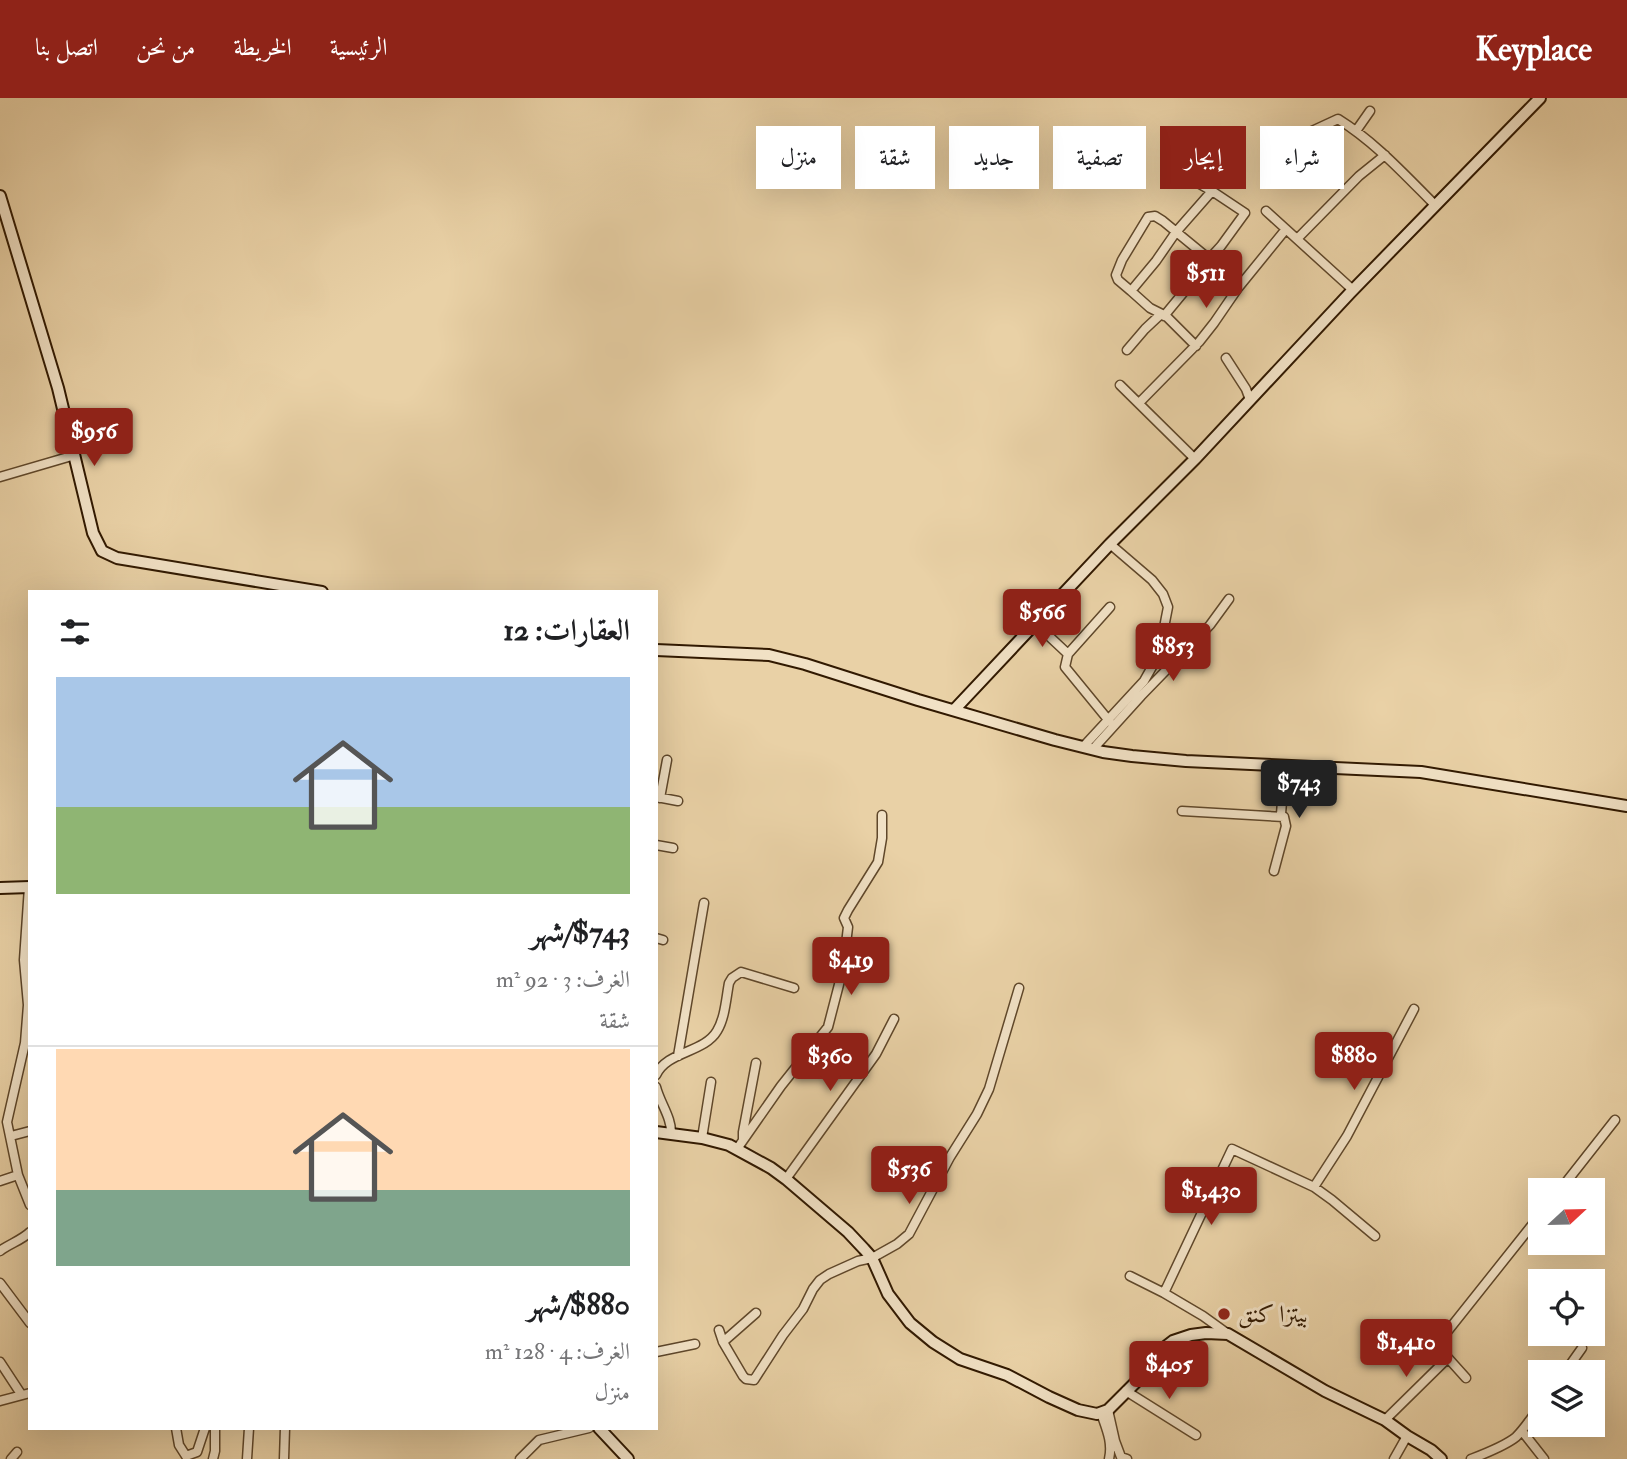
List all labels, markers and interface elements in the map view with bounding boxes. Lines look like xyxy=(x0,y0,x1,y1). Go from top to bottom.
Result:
text: Keyplace xyxy=(1475,29,1592,70)
text: اتصل بنا xyxy=(35,32,98,63)
text: من نحن xyxy=(136,32,195,63)
text: الخريطة xyxy=(233,32,292,63)
text: الرئيسية xyxy=(330,32,387,63)
chip: منزل xyxy=(756,126,841,189)
chip: شقة xyxy=(855,126,935,189)
chip: جديد xyxy=(949,126,1039,189)
chip: تصفية xyxy=(1053,126,1146,189)
chip: إيجار xyxy=(1160,126,1246,189)
chip: شراء xyxy=(1260,126,1344,189)
pin: $511 xyxy=(1165,250,1247,310)
text: $511 xyxy=(1186,258,1226,287)
pin: $956 xyxy=(53,408,135,468)
text: $956 xyxy=(71,416,117,445)
pin: $566 xyxy=(1001,589,1083,649)
text: $566 xyxy=(1019,597,1065,626)
text: العقارات: 12 xyxy=(503,612,630,649)
icon: filters xyxy=(56,613,94,651)
pin: $853 xyxy=(1132,624,1214,683)
text: $853 xyxy=(1152,631,1194,660)
icon: home xyxy=(280,722,406,848)
pin: $743 xyxy=(1258,760,1340,820)
text: $743 xyxy=(1277,768,1321,797)
text: $743/شهر xyxy=(530,914,630,951)
pin: $419 xyxy=(810,937,892,997)
text: $419 xyxy=(828,945,874,974)
text: الغرف: 3 · 92 m² xyxy=(496,965,630,994)
text: شقة xyxy=(600,1006,630,1035)
pin: $880 xyxy=(1313,1032,1395,1092)
pin: $360 xyxy=(789,1034,871,1093)
text: $880 xyxy=(1331,1040,1377,1069)
text: $360 xyxy=(807,1041,853,1070)
icon: home xyxy=(280,1094,406,1220)
pin: $536 xyxy=(868,1146,950,1206)
text: $536 xyxy=(887,1154,931,1183)
pin: $1,430 xyxy=(1154,1168,1268,1227)
text: $1,430 xyxy=(1181,1175,1241,1204)
north arrow xyxy=(1528,1178,1605,1255)
map controls xyxy=(1528,1178,1605,1437)
button: locate xyxy=(1528,1269,1605,1346)
text: $880/شهر xyxy=(527,1286,630,1323)
place label: بيتزا كنق xyxy=(1238,1299,1308,1330)
marker: بيتزا كنق xyxy=(1216,1306,1232,1322)
pin: $1,410 xyxy=(1349,1320,1463,1379)
text: $1,410 xyxy=(1376,1327,1436,1356)
text: الغرف: 4 · 128 m² xyxy=(485,1337,630,1366)
pin: $405 xyxy=(1128,1342,1210,1401)
text: $405 xyxy=(1145,1349,1193,1378)
button: layers xyxy=(1528,1360,1605,1437)
text: منزل xyxy=(595,1378,630,1407)

